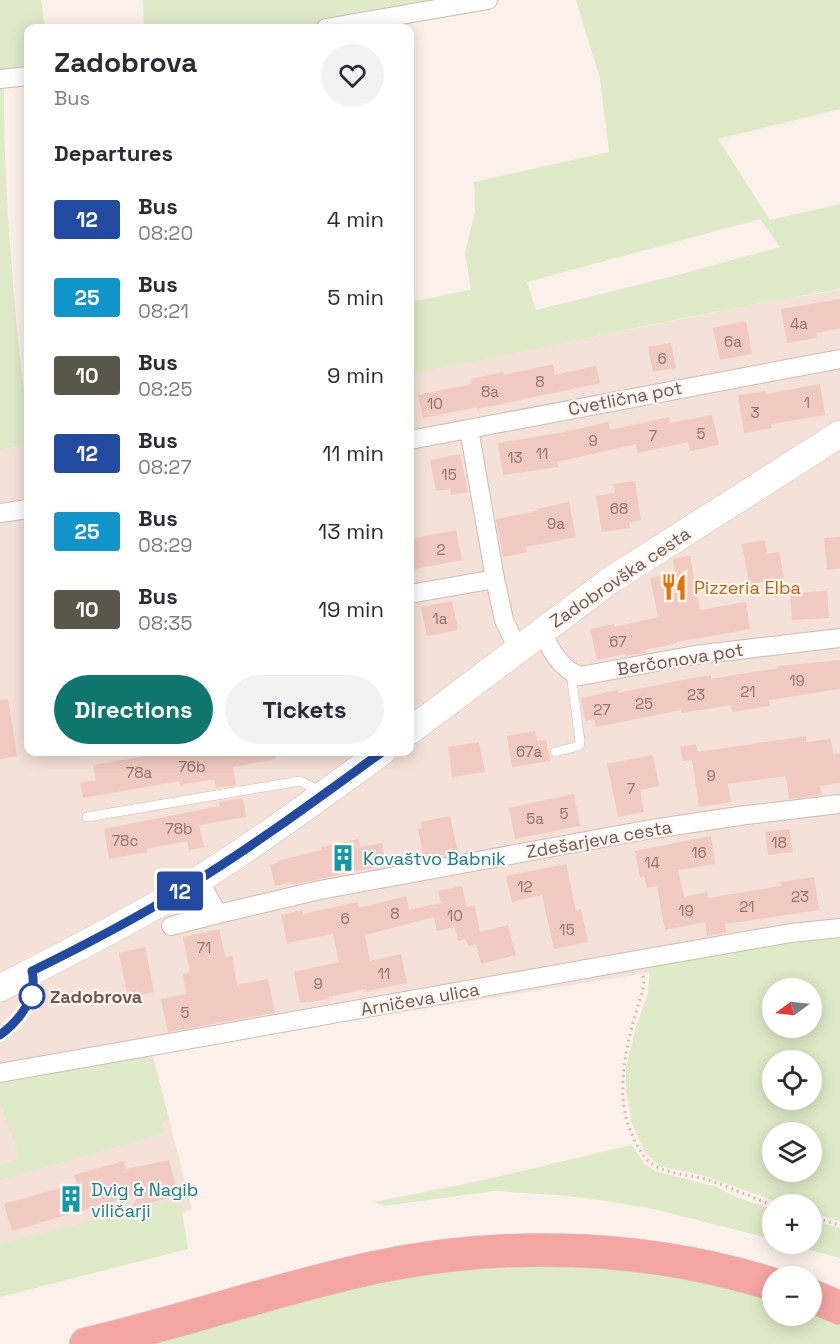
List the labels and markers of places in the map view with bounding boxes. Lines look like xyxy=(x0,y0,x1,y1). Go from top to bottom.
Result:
restaurant icon: Pizzeria Elba xyxy=(659,572,689,602)
place label: Pizzeria Elba xyxy=(694,576,801,599)
building icon: Kovaštvo Babnik xyxy=(328,843,358,873)
place label: Kovaštvo Babnik xyxy=(363,847,506,870)
marker: Zadobrova xyxy=(19,983,45,1009)
place label: Zadobrova xyxy=(50,985,143,1008)
place label: Dvig & Nagib viličarji xyxy=(91,1178,198,1222)
building icon: Dvig & Nagib viličarji xyxy=(56,1184,86,1214)

